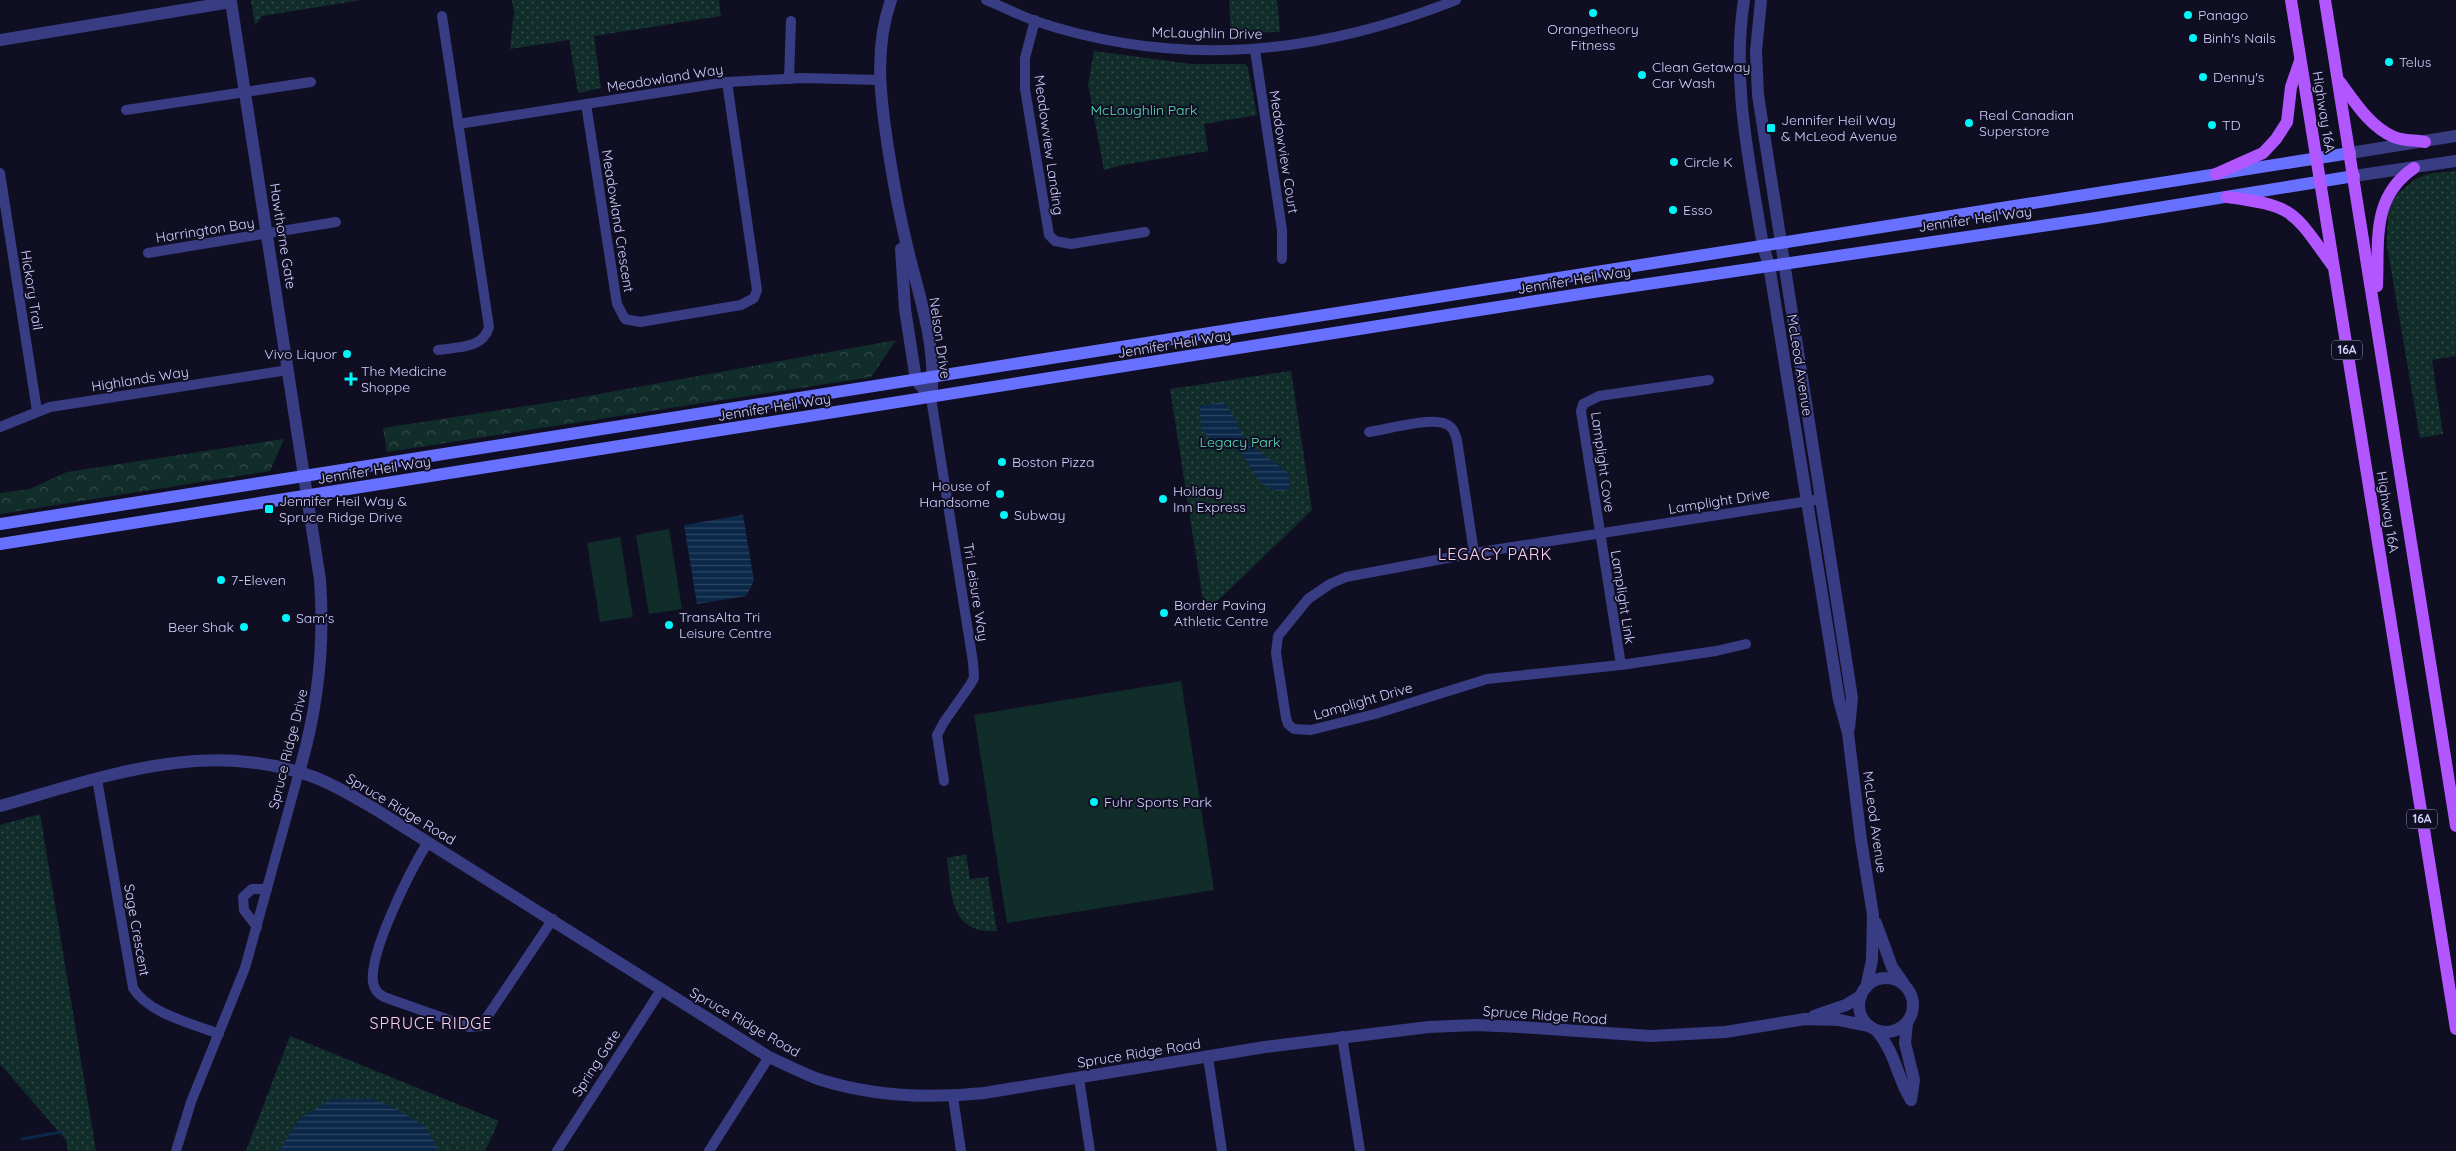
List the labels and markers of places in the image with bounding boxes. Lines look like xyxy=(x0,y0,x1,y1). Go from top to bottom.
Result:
place label: Panago xyxy=(2198,6,2248,24)
marker: Orangetheory Fitness xyxy=(1587,7,1599,19)
marker: Panago xyxy=(2182,9,2194,21)
place label: Orangetheory Fitness xyxy=(1547,20,1639,54)
place label: Binh's Nails xyxy=(2203,29,2276,47)
marker: Binh's Nails xyxy=(2187,32,2199,44)
place label: Telus xyxy=(2399,53,2431,71)
marker: Telus xyxy=(2383,56,2395,68)
place label: Clean Getaway Car Wash xyxy=(1652,58,1750,92)
place label: Denny's xyxy=(2213,68,2264,86)
marker: Clean Getaway Car Wash xyxy=(1636,69,1648,81)
marker: Denny's xyxy=(2197,71,2209,83)
place label: Real Canadian Superstore xyxy=(1979,106,2074,140)
place label: Jennifer Heil Way & McLeod Avenue xyxy=(1781,111,1897,145)
place label: TD xyxy=(2222,116,2241,134)
marker: Real Canadian Superstore xyxy=(1963,117,1975,129)
marker: TD xyxy=(2206,119,2218,131)
marker: Jennifer Heil Way & McLeod Avenue xyxy=(1765,122,1777,134)
place label: Circle K xyxy=(1684,153,1733,171)
marker: Circle K xyxy=(1668,156,1680,168)
place label: Esso xyxy=(1683,201,1713,219)
marker: Esso xyxy=(1667,204,1679,216)
place label: Vivo Liquor xyxy=(264,345,338,363)
marker: Vivo Liquor xyxy=(341,348,353,360)
place label: The Medicine Shoppe xyxy=(361,362,446,396)
marker: The Medicine Shoppe xyxy=(345,373,357,385)
place label: Boston Pizza xyxy=(1012,453,1094,471)
marker: Boston Pizza xyxy=(996,456,1008,468)
place label: House of Handsome xyxy=(919,477,990,511)
place label: Holiday Inn Express xyxy=(1173,482,1246,516)
marker: House of Handsome xyxy=(994,488,1006,500)
place label: Jennifer Heil Way & Spruce Ridge Drive xyxy=(279,492,407,526)
marker: Holiday Inn Express xyxy=(1157,493,1169,505)
marker: Jennifer Heil Way & Spruce Ridge Drive xyxy=(263,503,275,515)
place label: Subway xyxy=(1014,506,1065,524)
marker: Subway xyxy=(998,509,1010,521)
place label: 7-Eleven xyxy=(231,571,286,589)
marker: 7-Eleven xyxy=(215,574,227,586)
place label: Border Paving Athletic Centre xyxy=(1174,596,1268,630)
marker: Border Paving Athletic Centre xyxy=(1158,607,1170,619)
place label: TransAlta Tri Leisure Centre xyxy=(679,608,772,642)
place label: Sam's xyxy=(296,609,334,627)
marker: Sam's xyxy=(280,612,292,624)
place label: Beer Shak xyxy=(168,618,234,636)
marker: TransAlta Tri Leisure Centre xyxy=(663,619,675,631)
marker: Beer Shak xyxy=(238,621,250,633)
place label: Fuhr Sports Park xyxy=(1104,793,1212,811)
marker: Fuhr Sports Park xyxy=(1088,796,1100,808)

